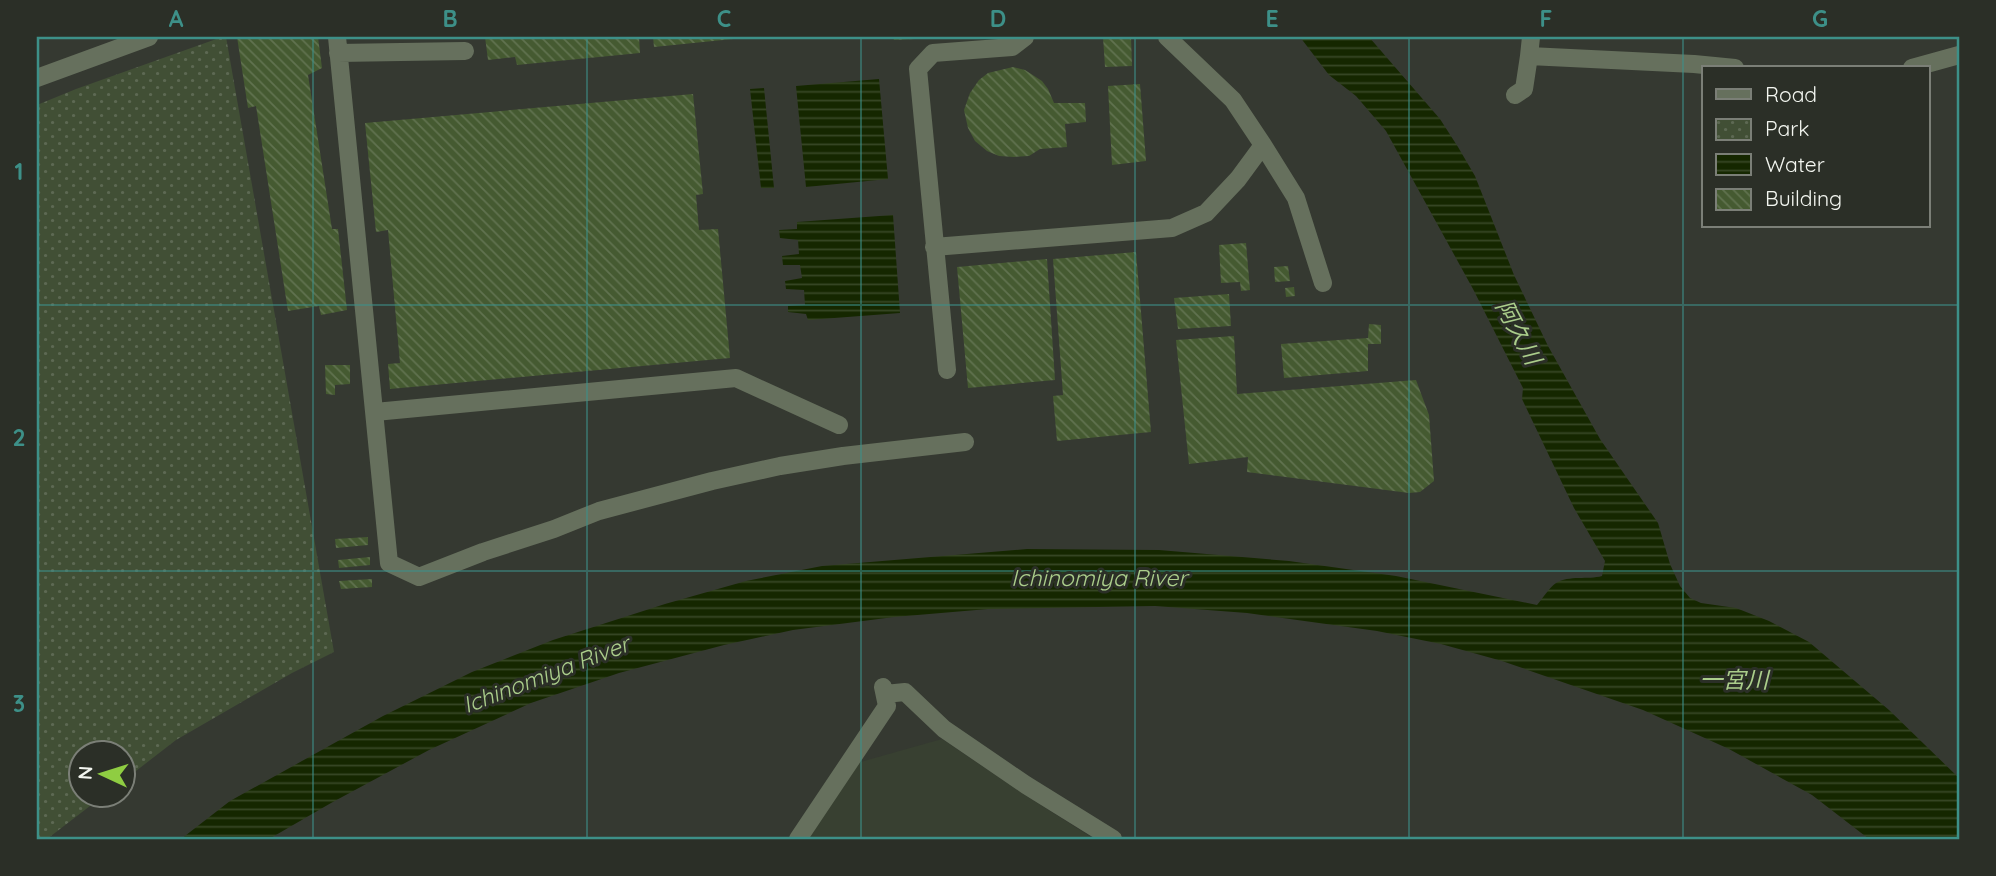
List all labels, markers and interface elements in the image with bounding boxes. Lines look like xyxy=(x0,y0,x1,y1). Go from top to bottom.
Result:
text: A xyxy=(169,4,184,33)
text: B xyxy=(442,4,458,33)
text: C xyxy=(717,4,731,33)
text: D xyxy=(990,4,1006,33)
text: E xyxy=(1265,4,1279,33)
text: F xyxy=(1540,4,1552,33)
text: G xyxy=(1812,4,1828,33)
legend xyxy=(1702,66,1930,228)
text: Road xyxy=(1765,81,1817,107)
text: Park xyxy=(1765,115,1809,141)
text: Water xyxy=(1765,151,1825,177)
text: 1 xyxy=(15,157,23,186)
text: Building xyxy=(1765,185,1842,211)
water label: 阿久川 xyxy=(1490,295,1549,372)
text: 2 xyxy=(12,423,26,452)
water label: Ichinomiya River xyxy=(1011,563,1190,592)
water label: Ichinomiya River xyxy=(459,628,636,719)
water label: 一宮川 xyxy=(1700,665,1772,694)
text: 3 xyxy=(13,689,25,718)
north arrow xyxy=(66,740,136,810)
text: N xyxy=(73,765,97,781)

